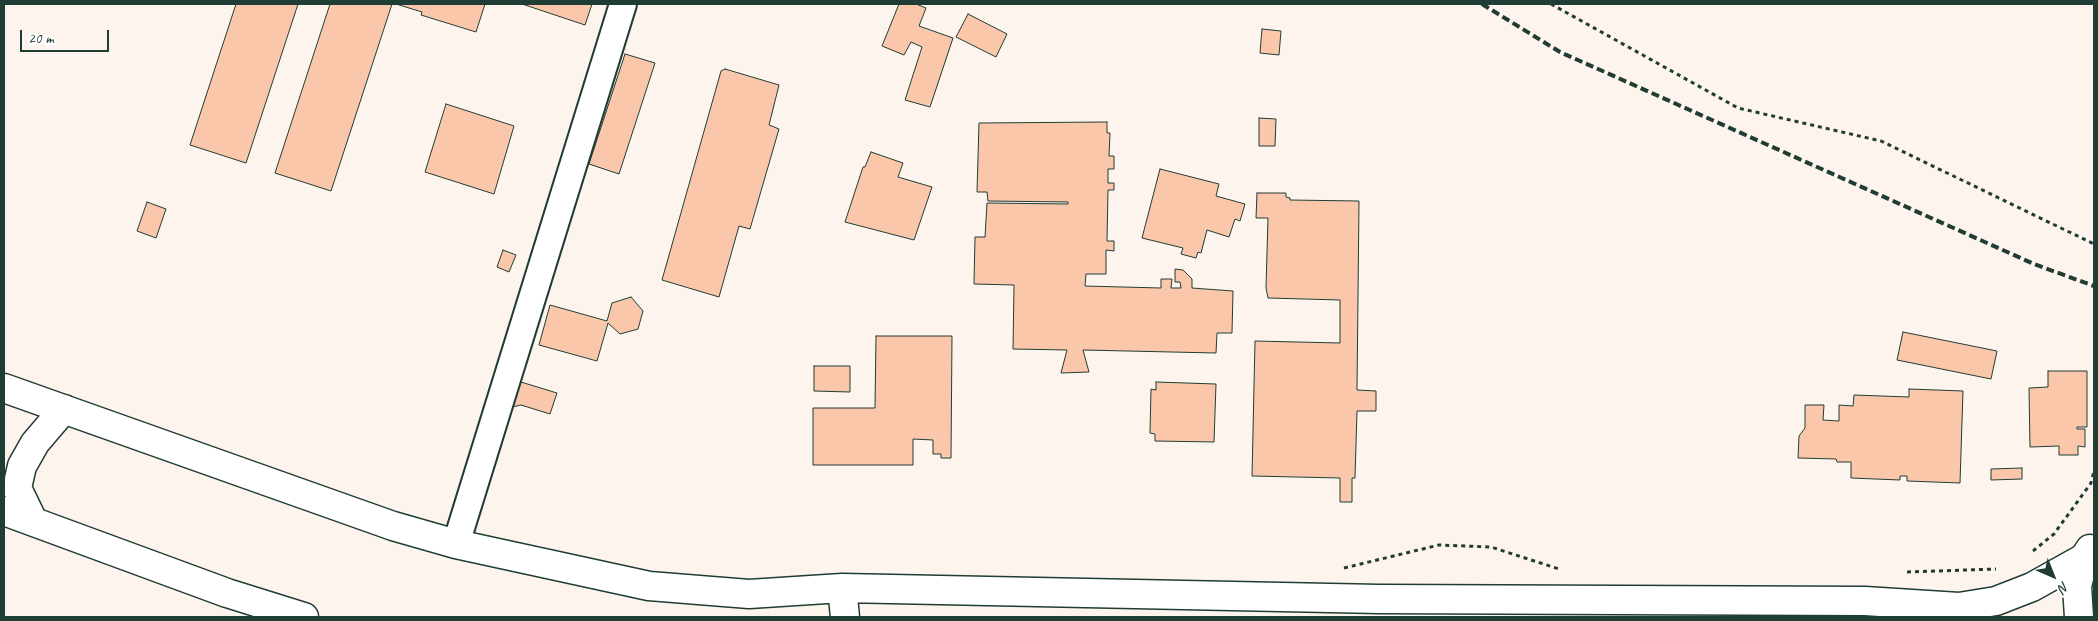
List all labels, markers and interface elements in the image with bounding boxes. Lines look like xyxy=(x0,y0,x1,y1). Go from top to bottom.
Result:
scale bar xyxy=(22,20,111,52)
text: 20 m xyxy=(28,29,54,48)
north arrow xyxy=(2028,551,2078,601)
text: N xyxy=(2055,578,2073,596)

